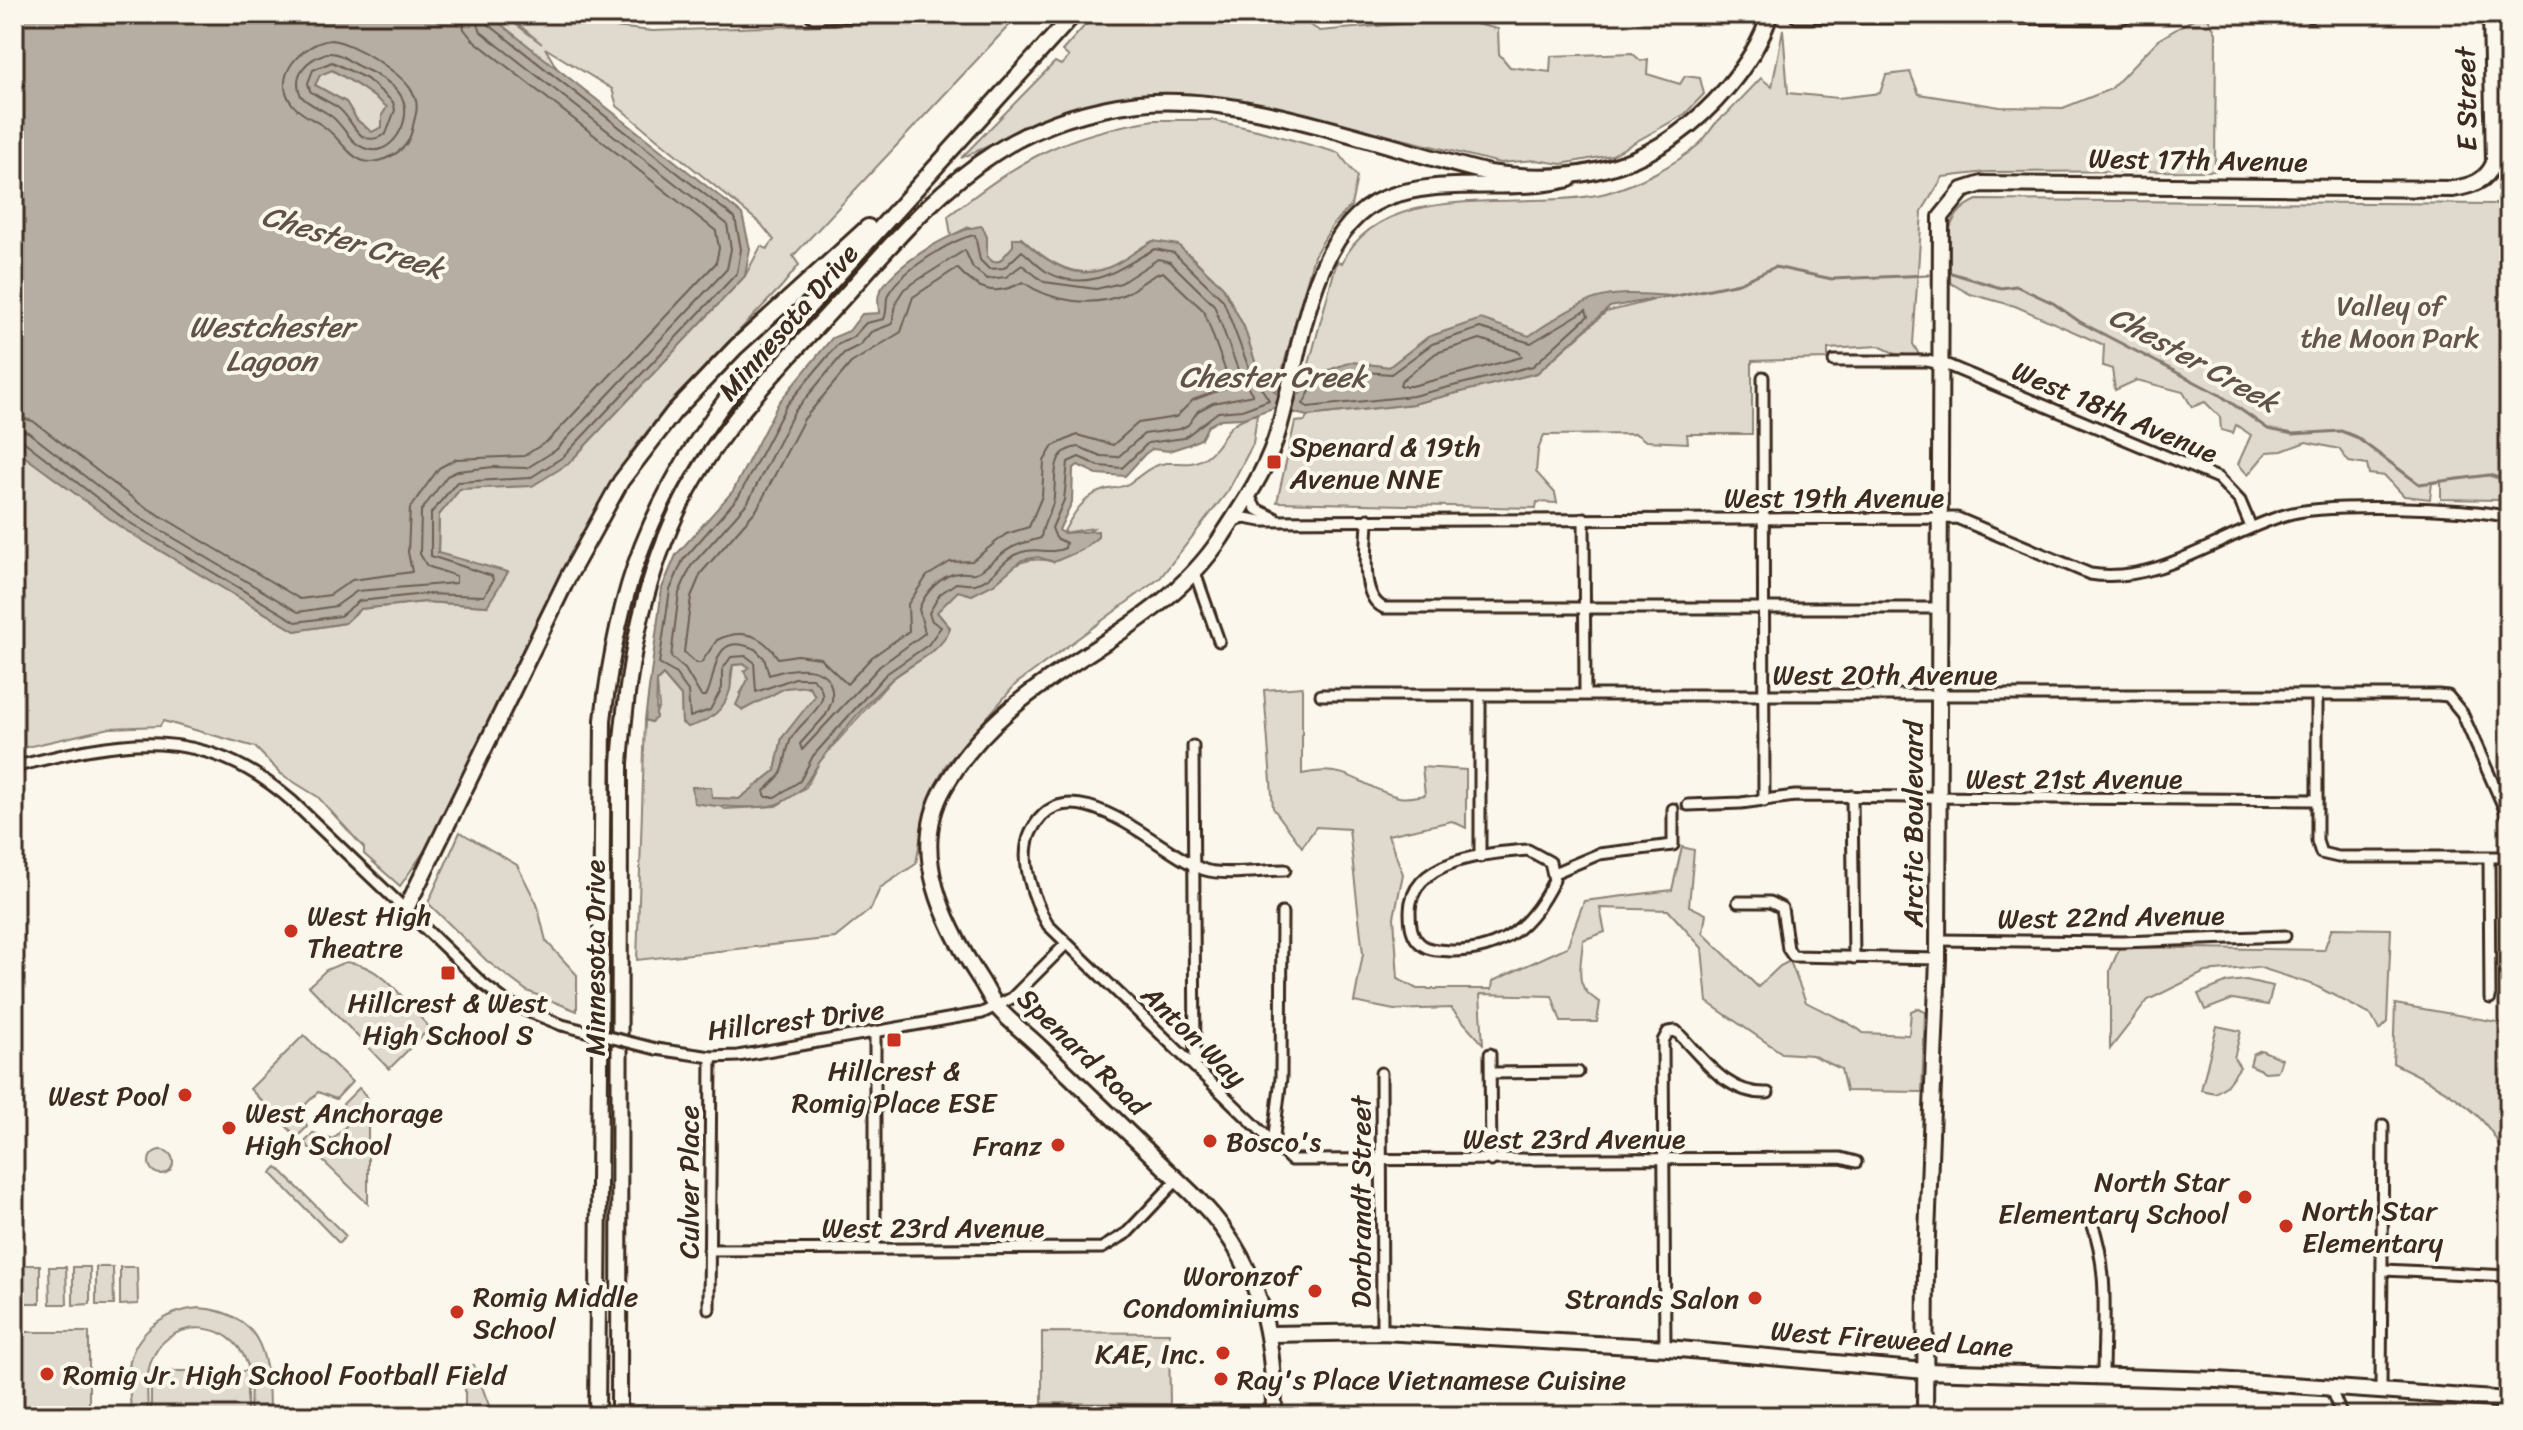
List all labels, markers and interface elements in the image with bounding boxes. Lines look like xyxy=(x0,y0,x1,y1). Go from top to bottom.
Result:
street label: E Street xyxy=(2441,45,2491,152)
street label: West 17th Avenue xyxy=(2088,134,2308,186)
water label: Chester Creek xyxy=(255,189,453,296)
street label: Minnesota Drive xyxy=(705,232,871,412)
park label: Valley of the Moon Park xyxy=(2301,281,2480,362)
water label: Chester Creek xyxy=(2099,290,2291,429)
water label: Westchester Lagoon xyxy=(189,300,359,388)
street label: West 18th Avenue xyxy=(2004,346,2226,478)
water label: Chester Creek xyxy=(1179,350,1369,404)
place label: Spenard & 19th Avenue NNE xyxy=(1289,422,1481,503)
marker: Spenard & 19th Avenue NNE xyxy=(1265,453,1283,471)
street label: West 19th Avenue xyxy=(1724,473,1944,522)
street label: West 20th Avenue xyxy=(1773,650,1997,699)
street label: Arctic Boulevard xyxy=(1888,718,1937,928)
street label: West 21st Avenue xyxy=(1965,754,2183,803)
street label: Minnesota Drive xyxy=(570,860,619,1056)
place label: West High Theatre xyxy=(307,891,432,972)
street label: West 22nd Avenue xyxy=(1997,891,2225,943)
marker: West High Theatre xyxy=(282,922,300,940)
marker: Hillcrest & West High School S xyxy=(439,964,457,982)
street label: Anton Way xyxy=(1129,972,1259,1100)
street label: Spenard Road xyxy=(1005,976,1162,1130)
place label: Hillcrest & West High School S xyxy=(348,978,548,1059)
street label: Hillcrest Drive xyxy=(705,985,887,1055)
marker: Hillcrest & Romig Place ESE xyxy=(885,1031,903,1049)
place label: Hillcrest & Romig Place ESE xyxy=(792,1046,998,1127)
place label: West Pool xyxy=(48,1071,170,1120)
marker: West Pool xyxy=(176,1086,194,1104)
place label: West Anchorage High School xyxy=(245,1088,443,1169)
street label: Dorbrandt Street xyxy=(1336,1094,1385,1308)
street label: Culver Place xyxy=(664,1105,713,1259)
street label: West 23rd Avenue xyxy=(1463,1114,1685,1163)
place label: Bosco's xyxy=(1226,1117,1321,1166)
marker: West Anchorage High School xyxy=(220,1119,238,1137)
place label: Franz xyxy=(973,1121,1043,1170)
marker: Bosco's xyxy=(1201,1132,1219,1150)
marker: Franz xyxy=(1049,1136,1067,1154)
place label: North Star Elementary School xyxy=(1998,1157,2231,1238)
place label: North Star Elementary xyxy=(2302,1186,2444,1267)
marker: North Star Elementary School xyxy=(2236,1188,2254,1206)
street label: West 23rd Avenue xyxy=(822,1203,1044,1252)
marker: North Star Elementary xyxy=(2277,1217,2295,1235)
place label: Woronzof Condominiums xyxy=(1123,1251,1303,1332)
place label: Romig Middle School xyxy=(473,1272,638,1353)
place label: Strands Salon xyxy=(1565,1274,1739,1323)
marker: Woronzof Condominiums xyxy=(1306,1282,1324,1300)
marker: Strands Salon xyxy=(1746,1289,1764,1307)
marker: Romig Middle School xyxy=(448,1303,466,1321)
street label: West Fireweed Lane xyxy=(1769,1306,2015,1372)
place label: KAE, Inc. xyxy=(1095,1329,1207,1378)
marker: KAE, Inc. xyxy=(1214,1344,1232,1362)
place label: Romig Jr. High School Football Field xyxy=(63,1350,508,1399)
place label: Ray's Place Vietnamese Cuisine xyxy=(1237,1355,1626,1404)
marker: Romig Jr. High School Football Field xyxy=(38,1365,56,1383)
marker: Ray's Place Vietnamese Cuisine xyxy=(1212,1370,1230,1388)

